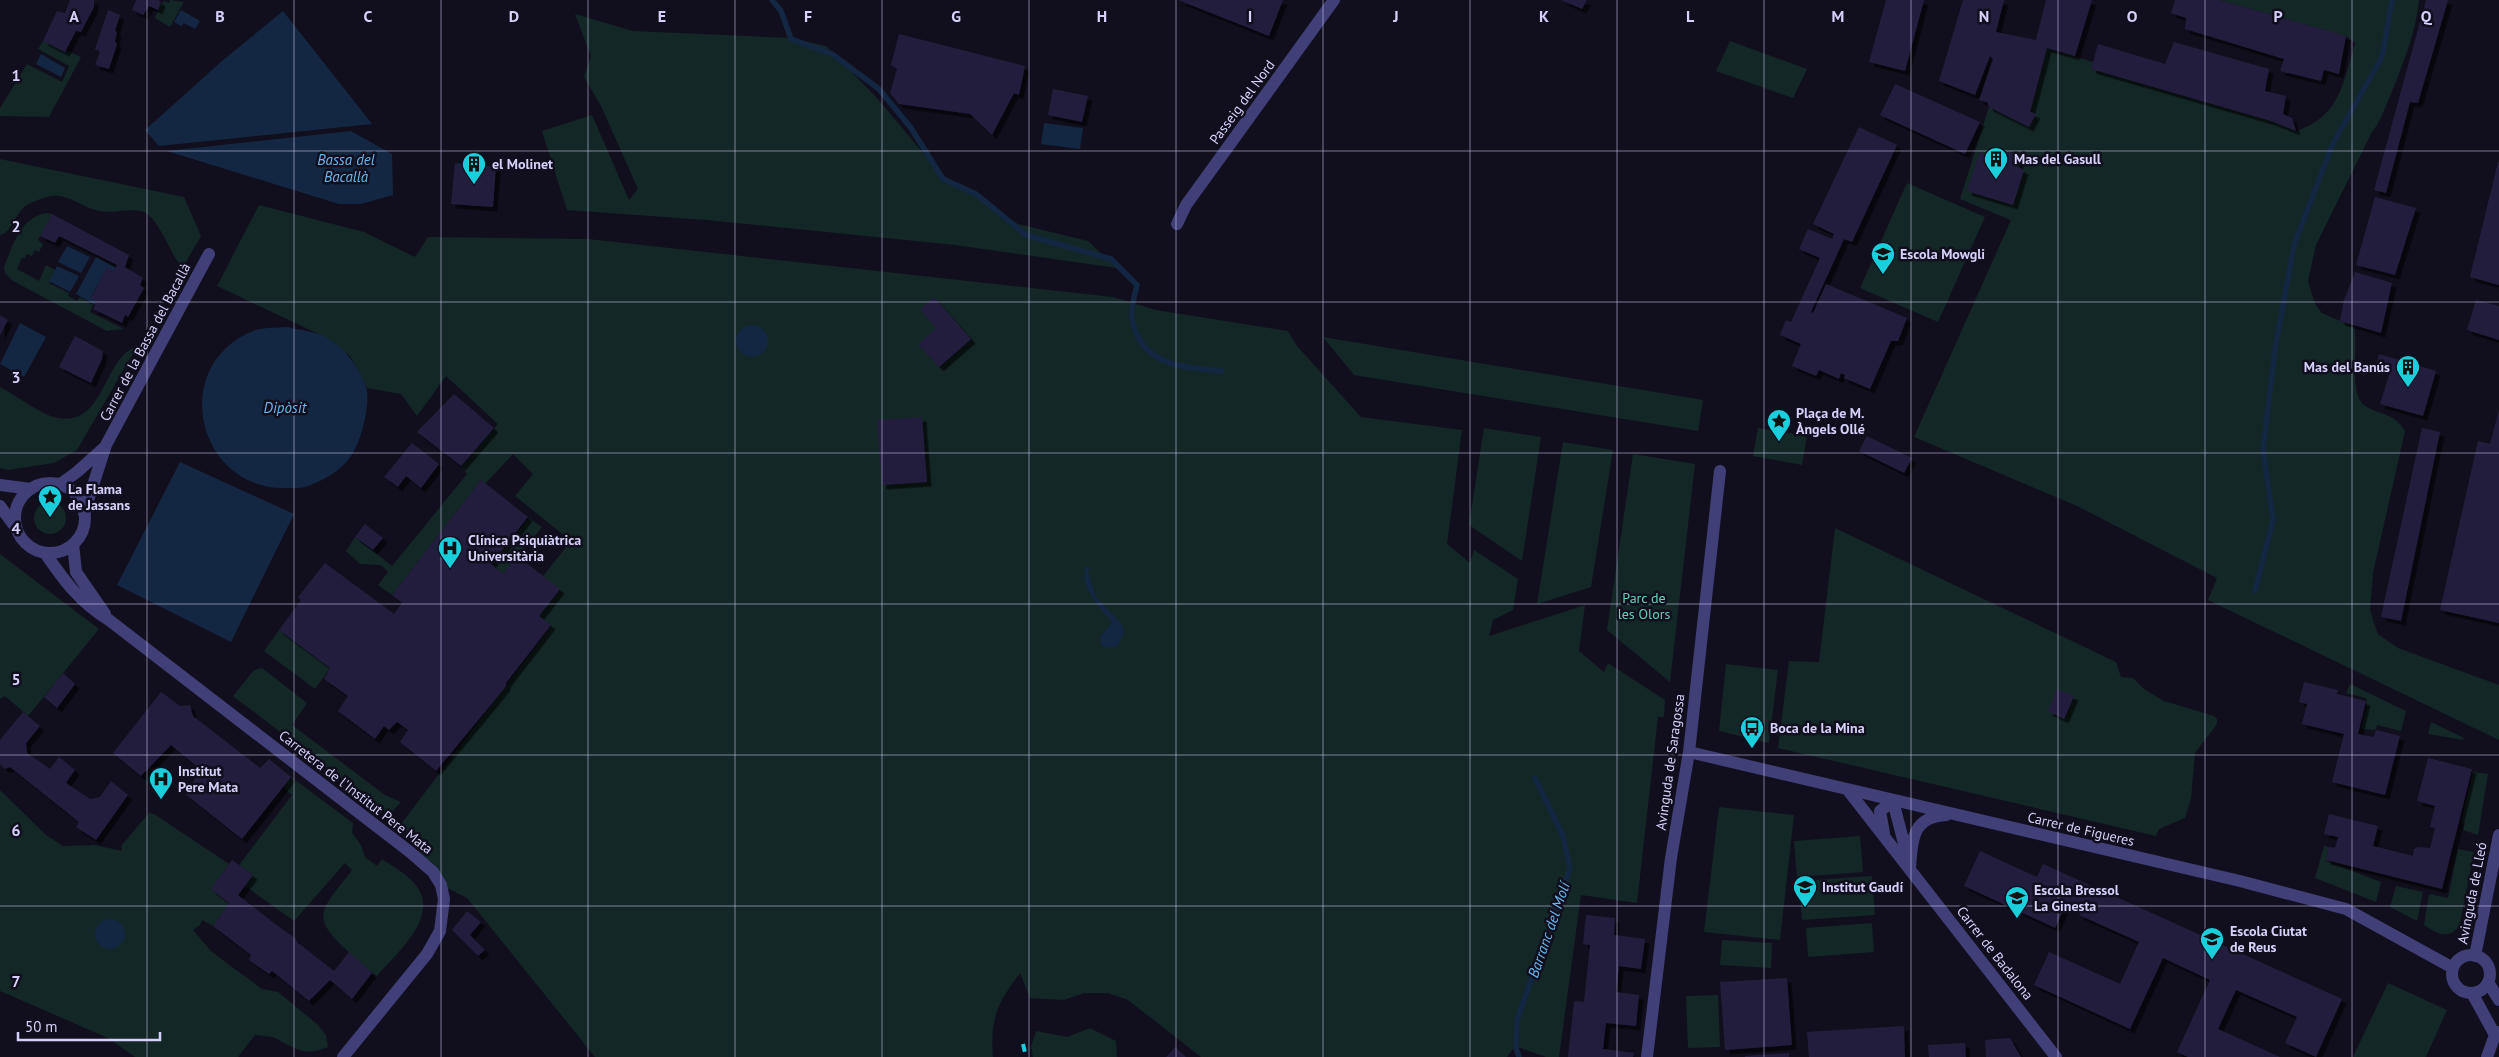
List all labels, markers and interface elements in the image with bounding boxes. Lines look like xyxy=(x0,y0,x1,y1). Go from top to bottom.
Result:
text: A xyxy=(69,6,79,26)
text: B xyxy=(215,6,225,26)
text: C xyxy=(364,6,373,26)
text: D xyxy=(509,6,519,26)
text: E xyxy=(658,6,666,26)
text: F xyxy=(804,6,812,26)
text: G xyxy=(951,6,961,26)
text: H xyxy=(1097,6,1107,26)
text: I xyxy=(1248,6,1252,26)
text: J xyxy=(1392,6,1399,26)
text: K xyxy=(1539,6,1549,26)
text: L xyxy=(1686,6,1695,26)
text: M xyxy=(1832,6,1844,26)
text: N xyxy=(1979,6,1989,26)
text: O xyxy=(2127,6,2138,26)
text: P xyxy=(2273,6,2283,26)
text: Q xyxy=(2421,6,2433,26)
street label: Passeig del Nord xyxy=(1205,56,1279,148)
text: 1 xyxy=(11,65,21,85)
building icon: Mas del Gasull xyxy=(1983,146,2009,180)
water label: Bassa del Bacallà xyxy=(317,150,375,186)
place label: Mas del Gasull xyxy=(2014,150,2102,168)
building icon: el Molinet xyxy=(461,151,487,185)
place label: el Molinet xyxy=(492,155,553,173)
text: 2 xyxy=(11,216,21,236)
school or university icon: Escola Mowgli xyxy=(1870,241,1896,275)
place label: Escola Mowgli xyxy=(1900,245,1985,263)
street label: Carrer de la Bassa del Bacallà xyxy=(96,260,194,424)
building icon: Mas del Banús xyxy=(2395,354,2421,388)
place label: Mas del Banús xyxy=(2304,358,2390,376)
text: 3 xyxy=(11,367,21,387)
water label: Dipòsit xyxy=(264,398,308,417)
place label: Plaça de M. Àngels Ollé xyxy=(1796,404,1865,438)
place icon: Plaça de M. Àngels Ollé xyxy=(1766,408,1792,442)
place label: La Flama de Jassans xyxy=(68,480,130,514)
place icon: La Flama de Jassans xyxy=(37,484,63,518)
text: 4 xyxy=(11,518,21,538)
place label: Clínica Psiquiàtrica Universitària xyxy=(468,531,581,565)
hospital icon: Clínica Psiquiàtrica Universitària xyxy=(437,535,463,569)
park label: Parc de les Olors xyxy=(1618,589,1670,623)
text: 5 xyxy=(11,669,21,689)
street label: Avinguda de Saragossa xyxy=(1652,693,1688,831)
bus stop icon: Boca de la Mina xyxy=(1739,715,1765,749)
place label: Boca de la Mina xyxy=(1770,719,1865,737)
street label: Carretera de l'Institut Pere Mata xyxy=(275,726,437,858)
place label: Institut Pere Mata xyxy=(178,762,238,796)
hospital icon: Institut Pere Mata xyxy=(148,766,174,800)
street label: Carrer de Figueres xyxy=(2026,808,2136,850)
text: 6 xyxy=(11,820,21,840)
street label: Avinguda de Lleó xyxy=(2453,841,2491,945)
school or university icon: Institut Gaudí xyxy=(1792,874,1818,908)
water label: Barranc del Molí xyxy=(1523,878,1574,980)
place label: Institut Gaudí xyxy=(1822,878,1903,896)
place label: Escola Bressol La Ginesta xyxy=(2034,881,2120,915)
school or university icon: Escola Bressol La Ginesta xyxy=(2004,885,2030,919)
street label: Carrer de Badalona xyxy=(1953,903,2037,1003)
place label: Escola Ciutat de Reus xyxy=(2230,922,2307,956)
school or university icon: Escola Ciutat de Reus xyxy=(2199,926,2225,960)
text: 7 xyxy=(11,971,21,991)
scale bar xyxy=(18,1010,160,1042)
text: 50 m xyxy=(25,1017,58,1036)

